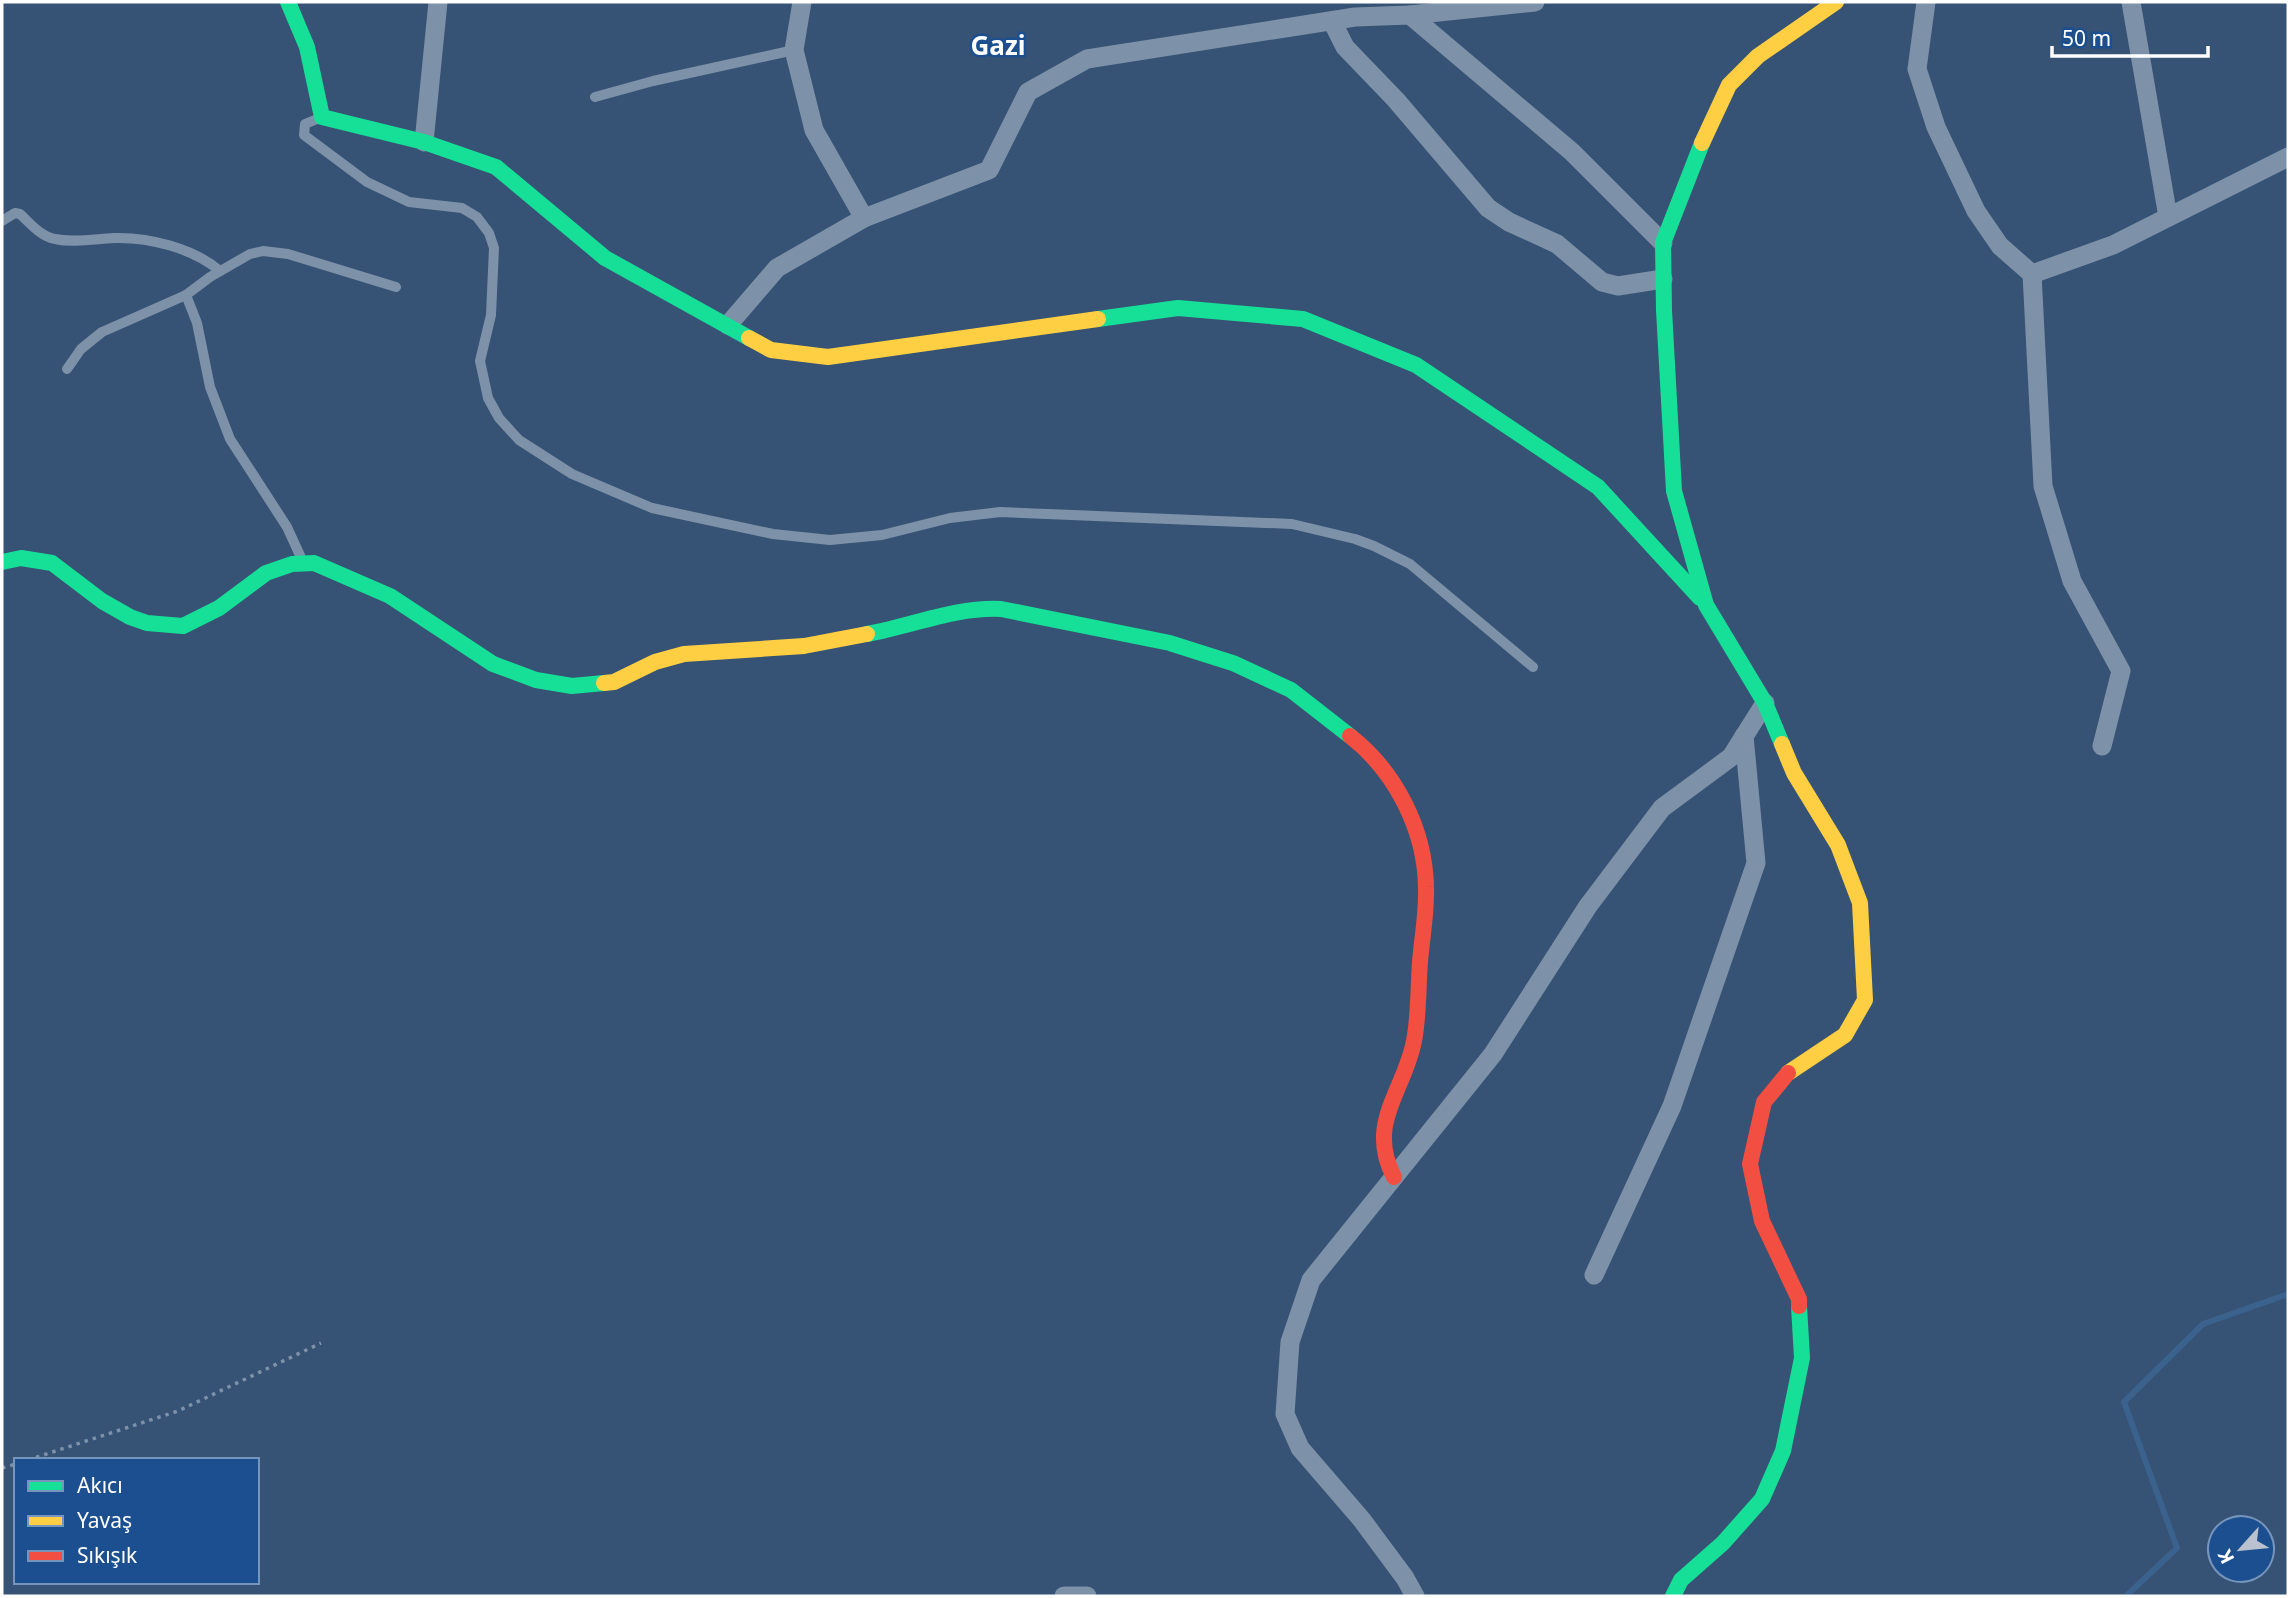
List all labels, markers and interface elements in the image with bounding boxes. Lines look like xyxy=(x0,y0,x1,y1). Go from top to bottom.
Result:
scale bar xyxy=(2052,14,2208,58)
text: 50 m xyxy=(2062,24,2111,52)
district label: Gazi xyxy=(971,27,1026,63)
legend xyxy=(14,1458,259,1584)
text: Akıcı xyxy=(77,1471,123,1499)
text: Yavaş xyxy=(77,1506,132,1534)
north arrow xyxy=(2206,1514,2276,1584)
text: Sıkışık xyxy=(77,1541,138,1569)
text: K xyxy=(2211,1545,2240,1568)

